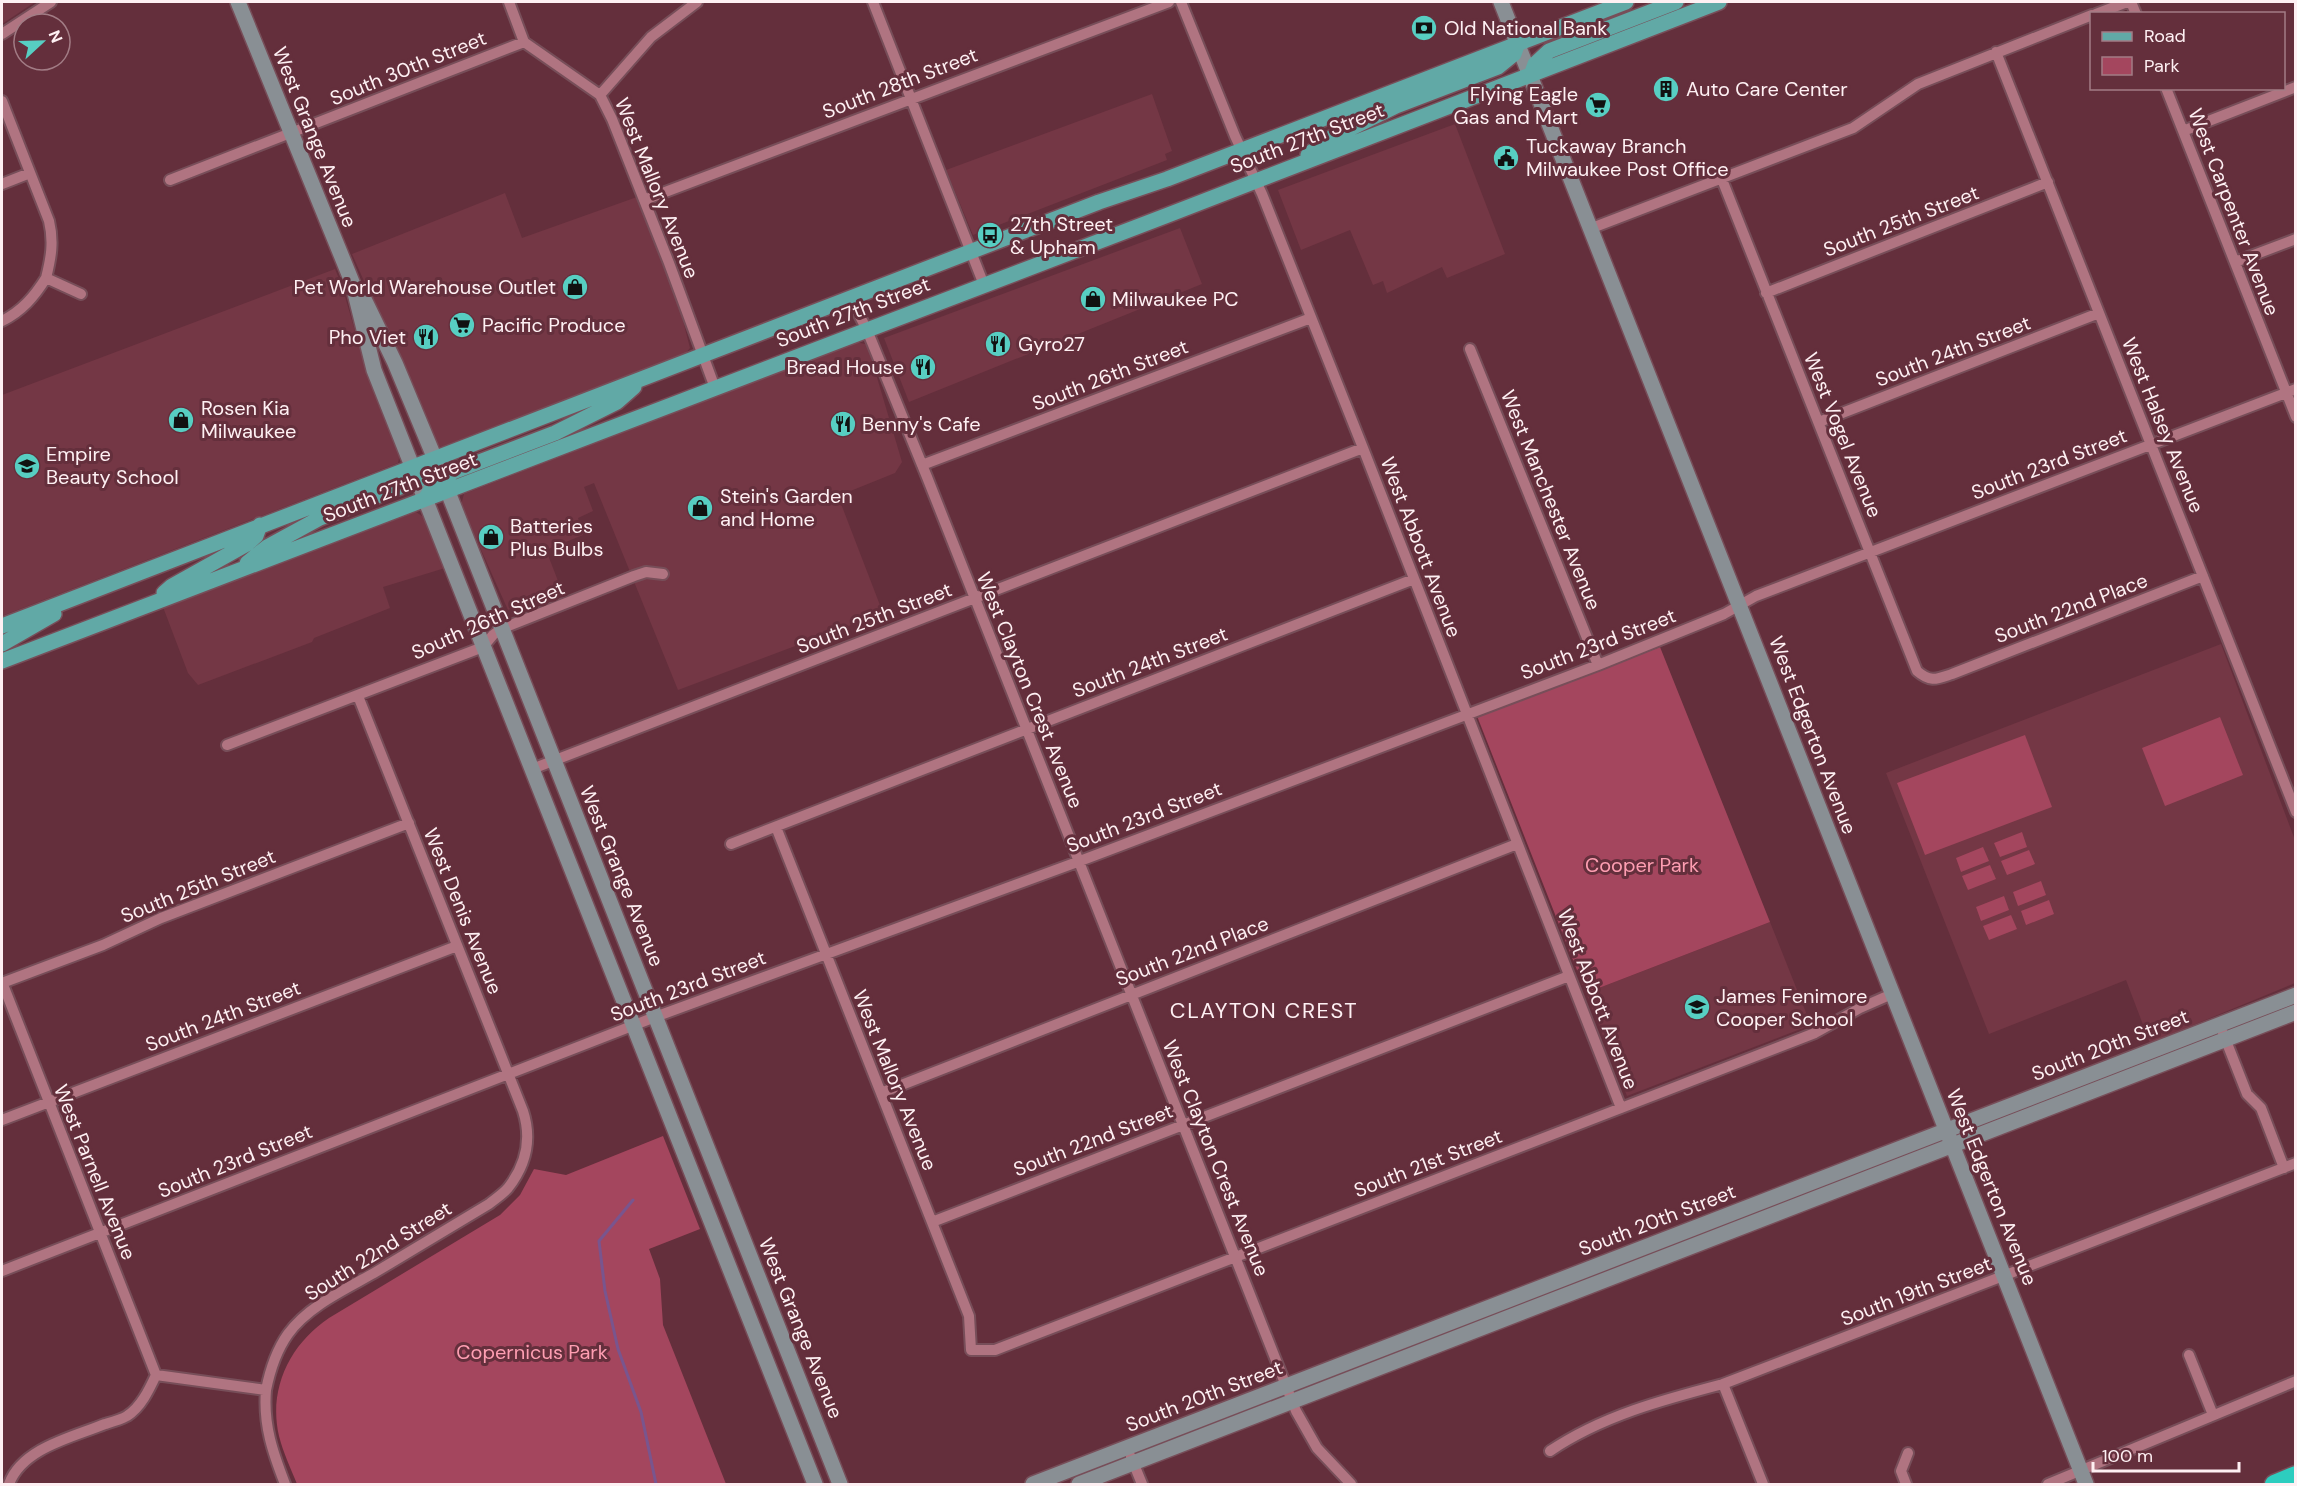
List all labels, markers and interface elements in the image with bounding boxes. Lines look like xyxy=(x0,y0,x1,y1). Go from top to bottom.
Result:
north arrow xyxy=(12,12,72,72)
legend xyxy=(2090,12,2285,90)
bank icon: Old National Bank xyxy=(1409,13,1439,43)
place label: Old National Bank xyxy=(1444,15,1607,41)
text: Road xyxy=(2144,24,2186,48)
street label: South 30th Street xyxy=(326,25,490,111)
text: N xyxy=(44,27,67,46)
street label: South 28th Street xyxy=(819,41,981,125)
street label: West Grange Avenue xyxy=(267,43,363,231)
text: Park xyxy=(2144,54,2180,78)
building icon: Auto Care Center xyxy=(1651,74,1681,104)
place label: Auto Care Center xyxy=(1686,76,1848,102)
place label: Flying Eagle Gas and Mart xyxy=(1453,81,1578,130)
supermarket icon: Flying Eagle Gas and Mart xyxy=(1583,90,1613,120)
street label: West Mallory Avenue xyxy=(609,94,705,282)
street label: South 27th Street xyxy=(1226,97,1388,179)
street label: West Carpenter Avenue xyxy=(2182,105,2286,319)
place label: Tuckaway Branch Milwaukee Post Office xyxy=(1526,133,1729,182)
public building icon: Tuckaway Branch Milwaukee Post Office xyxy=(1491,143,1521,173)
street label: South 25th Street xyxy=(1819,179,1983,263)
place label: 27th Street & Upham xyxy=(1010,211,1113,260)
bus stop icon: 27th Street & Upham xyxy=(975,220,1005,250)
street label: South 27th Street xyxy=(772,271,934,353)
shop icon: Pet World Warehouse Outlet xyxy=(560,272,590,302)
place label: Pet World Warehouse Outlet xyxy=(294,274,556,300)
shop icon: Milwaukee PC xyxy=(1078,284,1108,314)
place label: Milwaukee PC xyxy=(1112,286,1239,312)
street label: South 24th Street xyxy=(1872,309,2034,393)
supermarket icon: Pacific Produce xyxy=(447,310,477,340)
place label: Pacific Produce xyxy=(482,312,626,338)
restaurant icon: Pho Viet xyxy=(411,322,441,352)
place label: Pho Viet xyxy=(329,324,406,350)
restaurant icon: Gyro27 xyxy=(983,329,1013,359)
place label: Gyro27 xyxy=(1018,331,1085,357)
street label: South 26th Street xyxy=(1028,333,1192,417)
street label: West Halsey Avenue xyxy=(2116,334,2210,516)
street label: West Vogel Avenue xyxy=(1798,349,1888,521)
restaurant icon: Bread House xyxy=(908,352,938,382)
place label: Bread House xyxy=(786,354,904,380)
street label: West Manchester Avenue xyxy=(1495,386,1607,614)
place label: Rosen Kia Milwaukee xyxy=(201,395,296,444)
shop icon: Rosen Kia Milwaukee xyxy=(166,405,196,435)
restaurant icon: Benny's Cafe xyxy=(828,409,858,439)
place label: Benny's Cafe xyxy=(862,411,981,437)
street label: South 23rd Street xyxy=(1968,422,2131,506)
place label: Empire Beauty School xyxy=(46,441,179,490)
street label: South 27th Street xyxy=(319,446,481,528)
school or university icon: Empire Beauty School xyxy=(12,451,42,481)
street label: West Abbott Avenue xyxy=(1375,453,1467,641)
place label: Stein's Garden and Home xyxy=(720,483,853,532)
shop icon: Stein's Garden and Home xyxy=(685,493,715,523)
place label: Batteries Plus Bulbs xyxy=(510,513,603,562)
shop icon: Batteries Plus Bulbs xyxy=(476,522,506,552)
street label: South 22nd Place xyxy=(1991,567,2151,649)
street label: West Clayton Crest Avenue xyxy=(971,568,1089,812)
street label: South 26th Street xyxy=(407,575,569,665)
street label: South 25th Street xyxy=(792,576,956,660)
street label: South 23rd Street xyxy=(1517,602,1680,686)
street label: South 24th Street xyxy=(1069,620,1231,704)
street label: West Edgerton Avenue xyxy=(1763,632,1863,838)
street label: South 23rd Street xyxy=(1063,775,1226,859)
street label: West Grange Avenue xyxy=(574,782,670,970)
street label: West Denis Avenue xyxy=(418,824,508,998)
street label: South 25th Street xyxy=(117,843,279,929)
park label: Cooper Park xyxy=(1585,852,1699,878)
street label: West Abbott Avenue xyxy=(1552,905,1644,1093)
street label: South 22nd Place xyxy=(1112,910,1272,992)
street label: South 23rd Street xyxy=(607,944,770,1028)
street label: South 24th Street xyxy=(142,974,304,1058)
place label: James Fenimore Cooper School xyxy=(1716,983,1867,1032)
street label: West Mallory Avenue xyxy=(847,986,943,1174)
school or university icon: James Fenimore Cooper School xyxy=(1682,992,1712,1022)
district label: CLAYTON CREST xyxy=(1170,996,1358,1025)
street label: South 20th Street xyxy=(2028,1003,2192,1087)
street label: West Clayton Crest Avenue xyxy=(1157,1036,1275,1280)
street label: West Parnell Avenue xyxy=(48,1080,142,1264)
street label: West Edgerton Avenue xyxy=(1941,1085,2043,1289)
street label: South 22nd Street xyxy=(1010,1098,1177,1182)
street label: South 23rd Street xyxy=(154,1118,316,1204)
street label: South 21st Street xyxy=(1350,1123,1506,1203)
street label: South 20th Street xyxy=(1575,1178,1739,1262)
street label: South 22nd Street xyxy=(300,1195,457,1307)
street label: West Grange Avenue xyxy=(753,1234,849,1422)
street label: South 19th Street xyxy=(1837,1250,1995,1332)
park label: Copernicus Park xyxy=(456,1339,608,1365)
street label: South 20th Street xyxy=(1122,1354,1286,1438)
scale bar xyxy=(2093,1435,2238,1473)
text: 100 m xyxy=(2102,1444,2153,1468)

